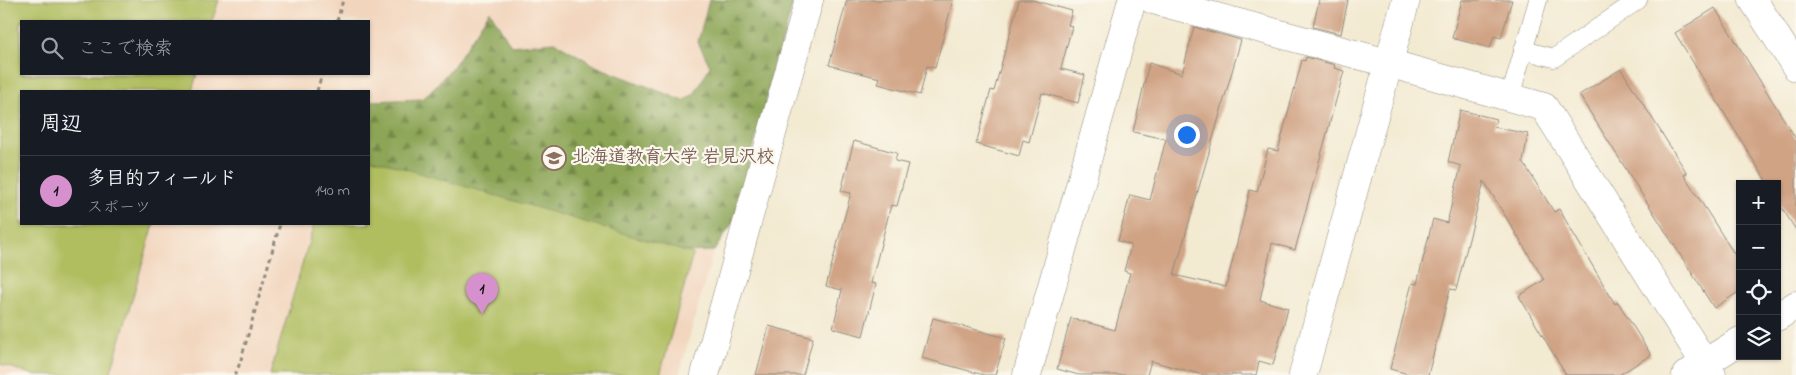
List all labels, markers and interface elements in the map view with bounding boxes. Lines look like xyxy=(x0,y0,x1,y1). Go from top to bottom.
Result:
search box xyxy=(20,20,370,75)
icon: search xyxy=(38,34,66,62)
text: ここで検索 xyxy=(78,36,173,63)
text: 周辺 xyxy=(40,110,82,140)
your location xyxy=(1174,122,1200,148)
school or university icon: 北海道教育大学 岩見沢校 xyxy=(541,145,567,171)
place label: 北海道教育大学 岩見沢校 xyxy=(572,145,775,171)
text: 多目的フィールド xyxy=(87,166,237,193)
text: 1 xyxy=(53,179,59,203)
text: 140 m xyxy=(315,179,350,203)
map controls xyxy=(1736,180,1781,360)
button: + xyxy=(1736,180,1781,225)
text: スポーツ xyxy=(87,196,151,220)
button: − xyxy=(1736,225,1781,270)
button: locate xyxy=(1736,270,1781,315)
pin: 1 xyxy=(466,273,498,314)
button: layers xyxy=(1736,315,1781,360)

